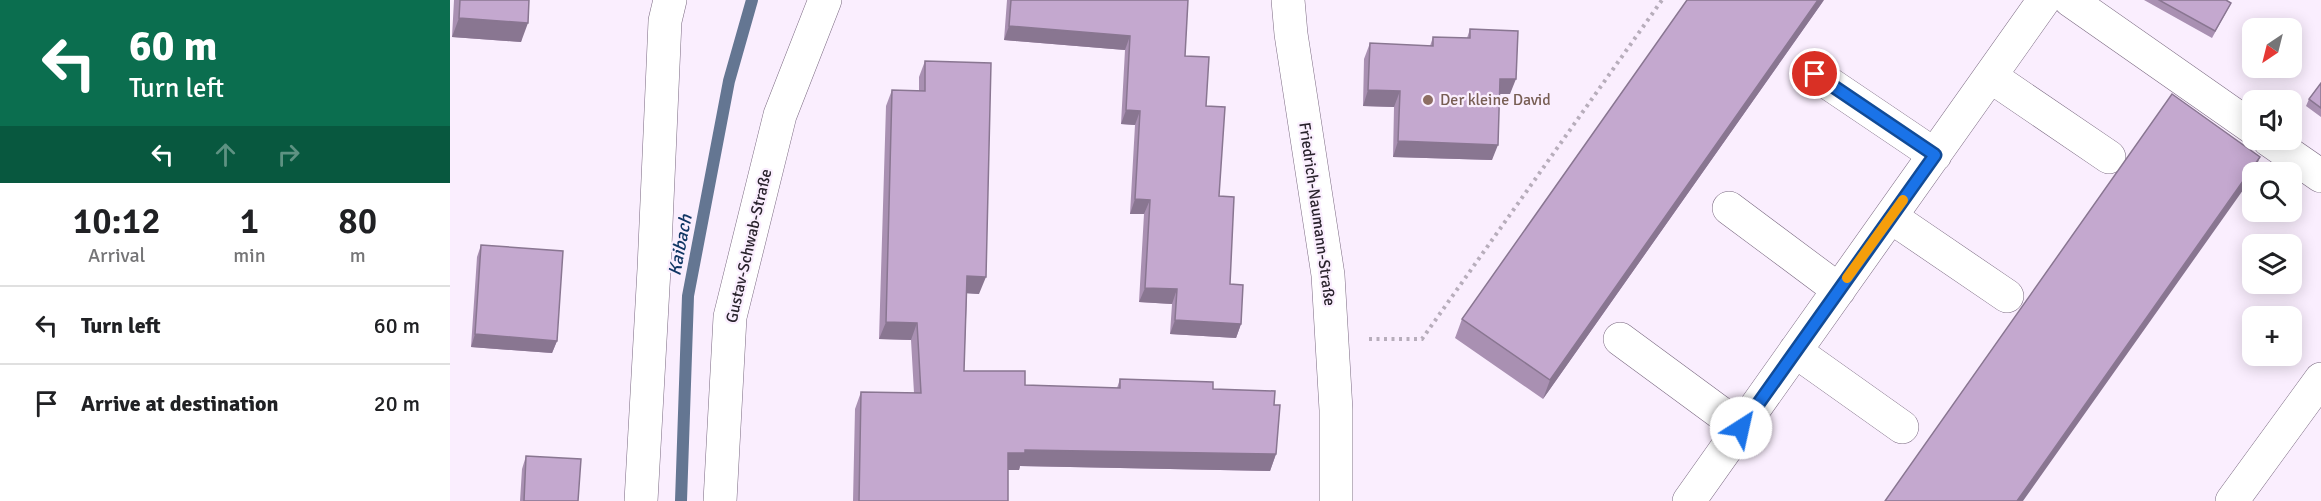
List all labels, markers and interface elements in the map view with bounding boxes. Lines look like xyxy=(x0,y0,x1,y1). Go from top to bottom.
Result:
north arrow xyxy=(2242,18,2302,78)
map controls xyxy=(2242,18,2302,366)
text: 60 m xyxy=(129,21,218,72)
icon: left xyxy=(30,24,108,102)
pin xyxy=(1789,48,1840,99)
icon: arrive xyxy=(1798,57,1831,90)
text: Turn left xyxy=(129,72,224,105)
place label: Der kleine David xyxy=(1440,90,1551,110)
button: sound xyxy=(2242,90,2302,150)
marker: Der kleine David xyxy=(1421,93,1435,107)
street label: Friedrich-Naumann-Straße xyxy=(1294,121,1340,307)
icon: left xyxy=(146,138,179,171)
icon: ahead xyxy=(209,138,242,171)
icon: right xyxy=(272,138,305,171)
button: search xyxy=(2242,162,2302,222)
street label: Gustav-Schwab-Straße xyxy=(722,167,776,325)
text: 10:12 xyxy=(73,199,161,244)
text: 1 xyxy=(240,199,259,244)
text: 80 xyxy=(338,199,377,244)
water label: Kaibach xyxy=(663,211,697,277)
button: layers xyxy=(2242,234,2302,294)
text: Arrival xyxy=(88,243,145,268)
text: min xyxy=(233,243,266,268)
text: m xyxy=(350,243,366,268)
button: + xyxy=(2242,306,2302,366)
icon: left xyxy=(30,309,63,342)
text: Turn left xyxy=(81,312,161,339)
text: 60 m xyxy=(374,312,420,339)
icon: arrive xyxy=(30,387,63,420)
text: Arrive at destination xyxy=(81,390,278,417)
text: 20 m xyxy=(374,390,420,417)
position arrow xyxy=(1709,396,1773,460)

